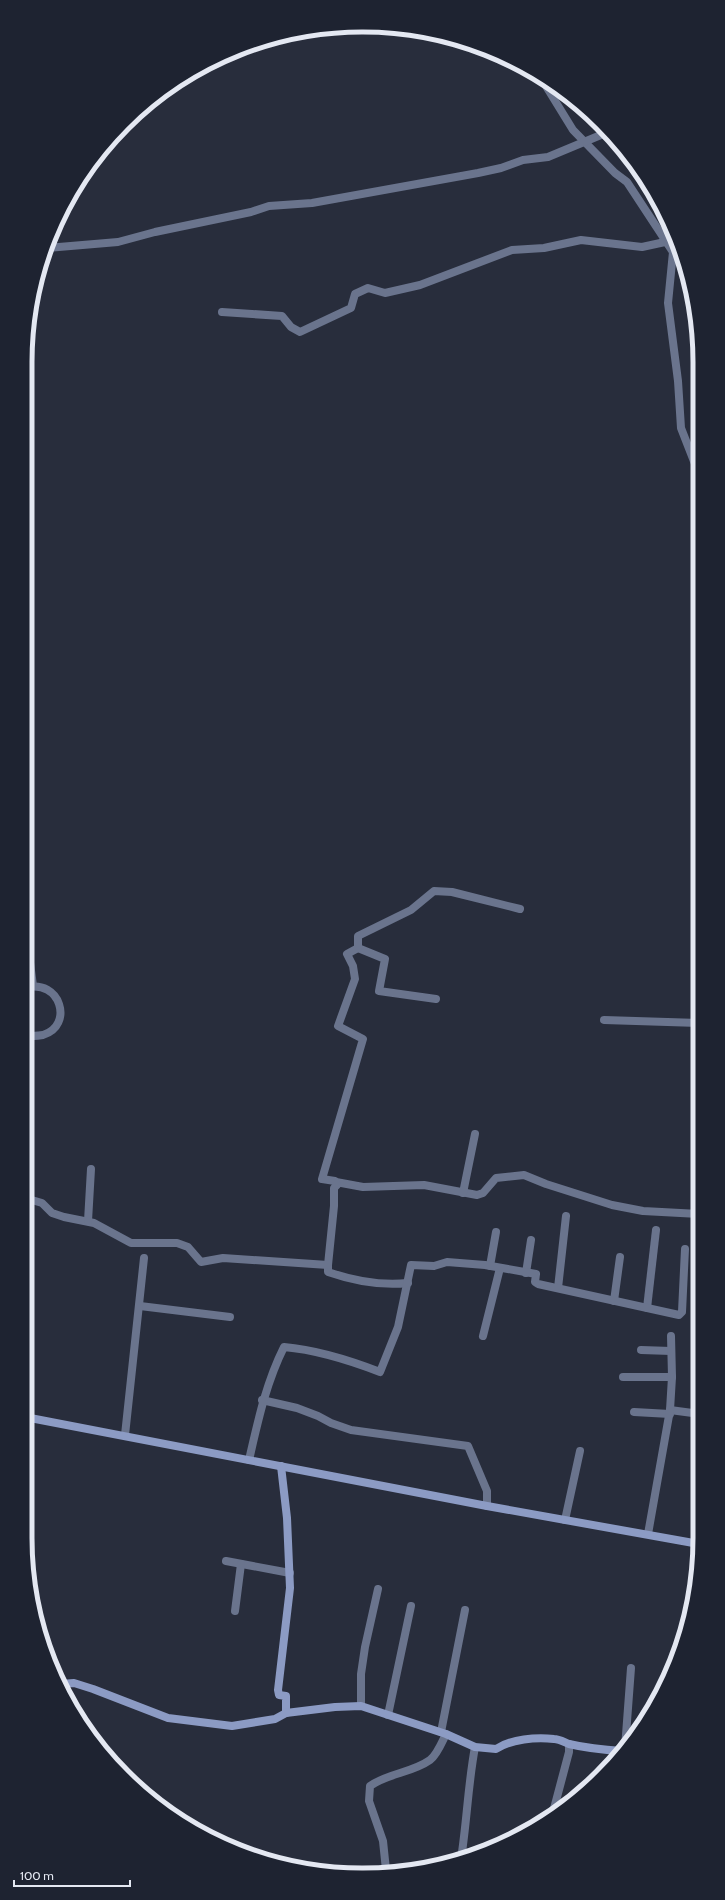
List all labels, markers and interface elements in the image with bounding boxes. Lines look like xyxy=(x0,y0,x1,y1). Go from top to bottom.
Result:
scale bar xyxy=(14,1862,130,1888)
text: 100 m xyxy=(20,1868,54,1883)

